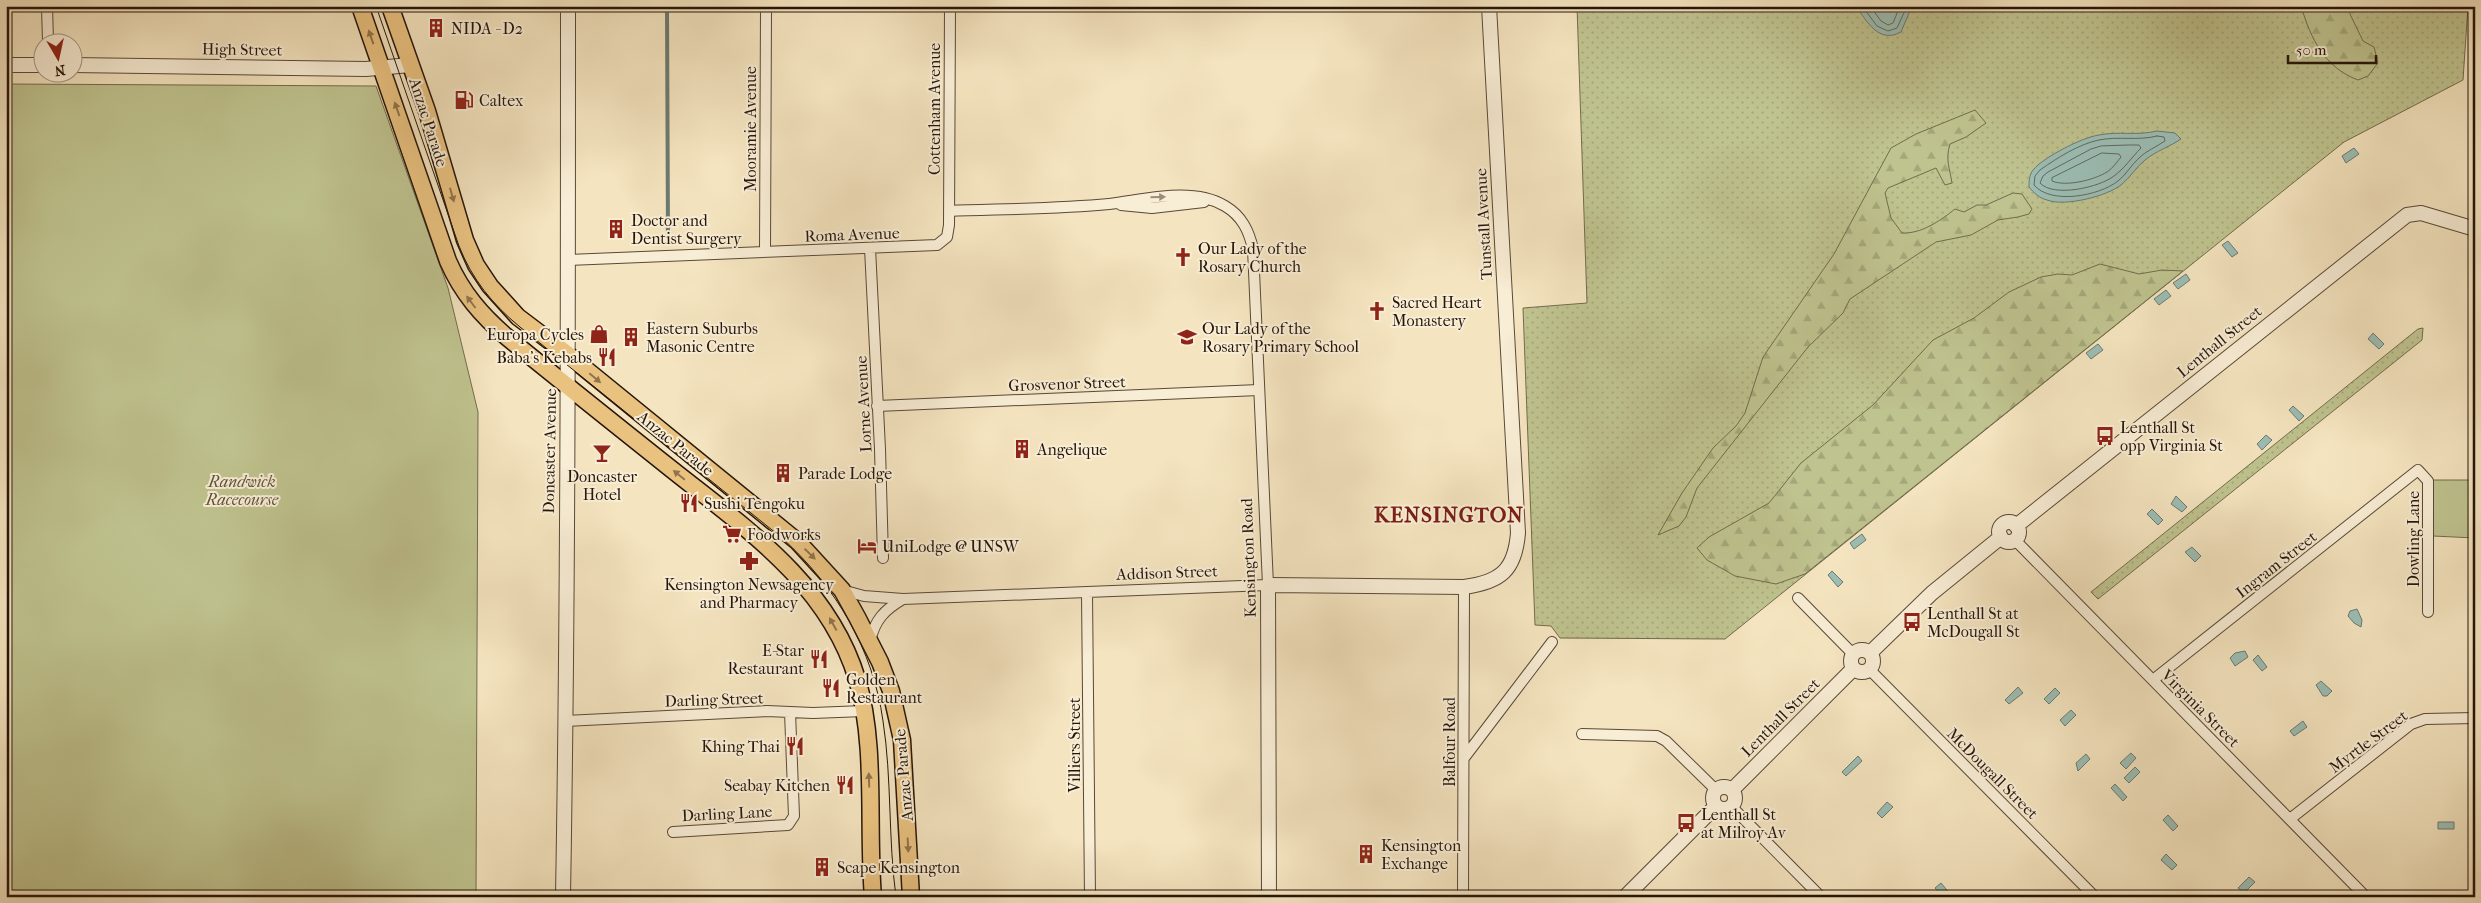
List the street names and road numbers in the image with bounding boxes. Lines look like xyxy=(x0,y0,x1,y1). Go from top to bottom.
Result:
street label: High Street xyxy=(202,39,283,60)
street label: Cottenham Avenue xyxy=(925,43,944,175)
street label: Mooramie Avenue xyxy=(741,66,760,192)
street label: Anzac Parade xyxy=(405,74,452,169)
street label: Tunstall Avenue xyxy=(1471,168,1496,280)
street label: Roma Avenue xyxy=(804,223,900,246)
street label: Lenthall Street xyxy=(2173,301,2266,381)
street label: Lorne Avenue xyxy=(851,355,876,453)
street label: Grosvenor Street xyxy=(1008,372,1126,395)
street label: Doncaster Avenue xyxy=(539,388,560,514)
street label: Anzac Parade xyxy=(633,406,718,480)
street label: Dowling Lane xyxy=(2404,491,2423,587)
street label: Kensington Road xyxy=(1237,498,1260,618)
street label: Ingram Street xyxy=(2232,527,2321,602)
street label: Addison Street xyxy=(1115,561,1218,584)
street label: Virginia Street xyxy=(2157,665,2244,751)
street label: Lenthall Street xyxy=(1737,674,1824,761)
street label: Darling Street xyxy=(664,688,764,711)
street label: Villiers Street xyxy=(1065,697,1084,793)
street label: Balfour Road xyxy=(1440,697,1459,787)
street label: Myrtle Street xyxy=(2325,706,2412,777)
street label: McDougall Street xyxy=(1943,724,2042,823)
street label: Anzac Parade xyxy=(890,728,917,823)
street label: Darling Lane xyxy=(681,802,773,825)

